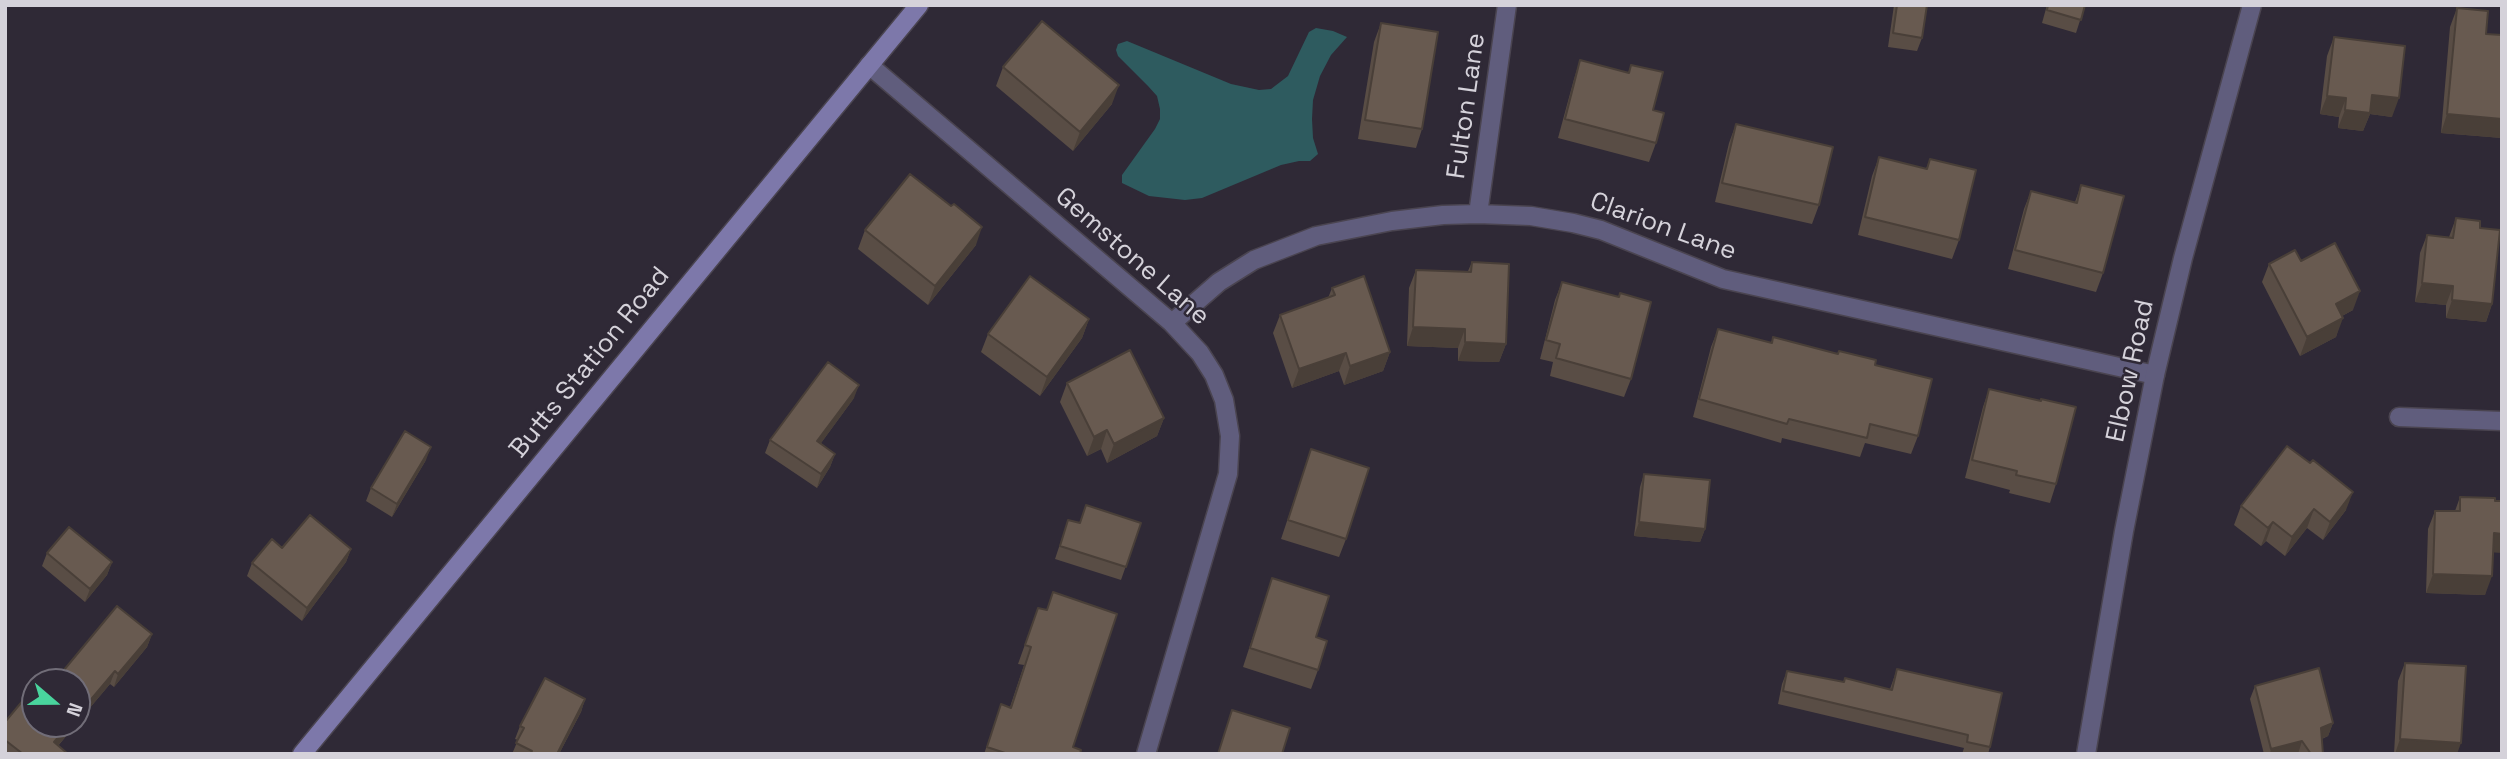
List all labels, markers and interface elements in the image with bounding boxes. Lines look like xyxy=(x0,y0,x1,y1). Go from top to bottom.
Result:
street label: Fulton Lane xyxy=(1441,31,1493,181)
street label: Gemstone Lane xyxy=(1048,181,1216,333)
street label: Clarion Lane xyxy=(1586,186,1740,268)
street label: Butts Station Road xyxy=(503,261,677,465)
street label: Elbow Road xyxy=(2101,297,2161,445)
north arrow xyxy=(21,668,91,738)
text: N xyxy=(60,699,88,720)

